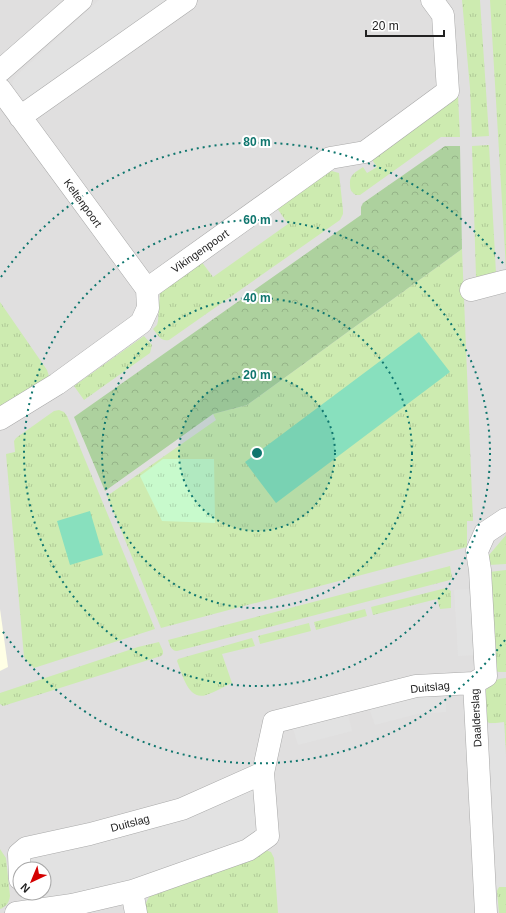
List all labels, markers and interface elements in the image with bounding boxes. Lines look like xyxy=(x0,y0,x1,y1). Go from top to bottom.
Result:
scale bar xyxy=(366,12,444,38)
text: 20 m xyxy=(372,19,399,33)
text: 80 m xyxy=(243,135,271,149)
street label: Keltenpoort xyxy=(62,177,104,229)
text: 60 m xyxy=(243,213,271,227)
street label: Vikingenpoort xyxy=(169,227,231,275)
text: 40 m xyxy=(243,291,271,305)
text: 20 m xyxy=(243,368,271,382)
centre of rings xyxy=(250,446,264,460)
street label: Duitslag xyxy=(410,679,450,695)
street label: Daalderslag xyxy=(468,688,484,748)
street label: Duitslag xyxy=(109,812,151,834)
north arrow xyxy=(12,861,52,901)
text: N xyxy=(18,881,32,895)

